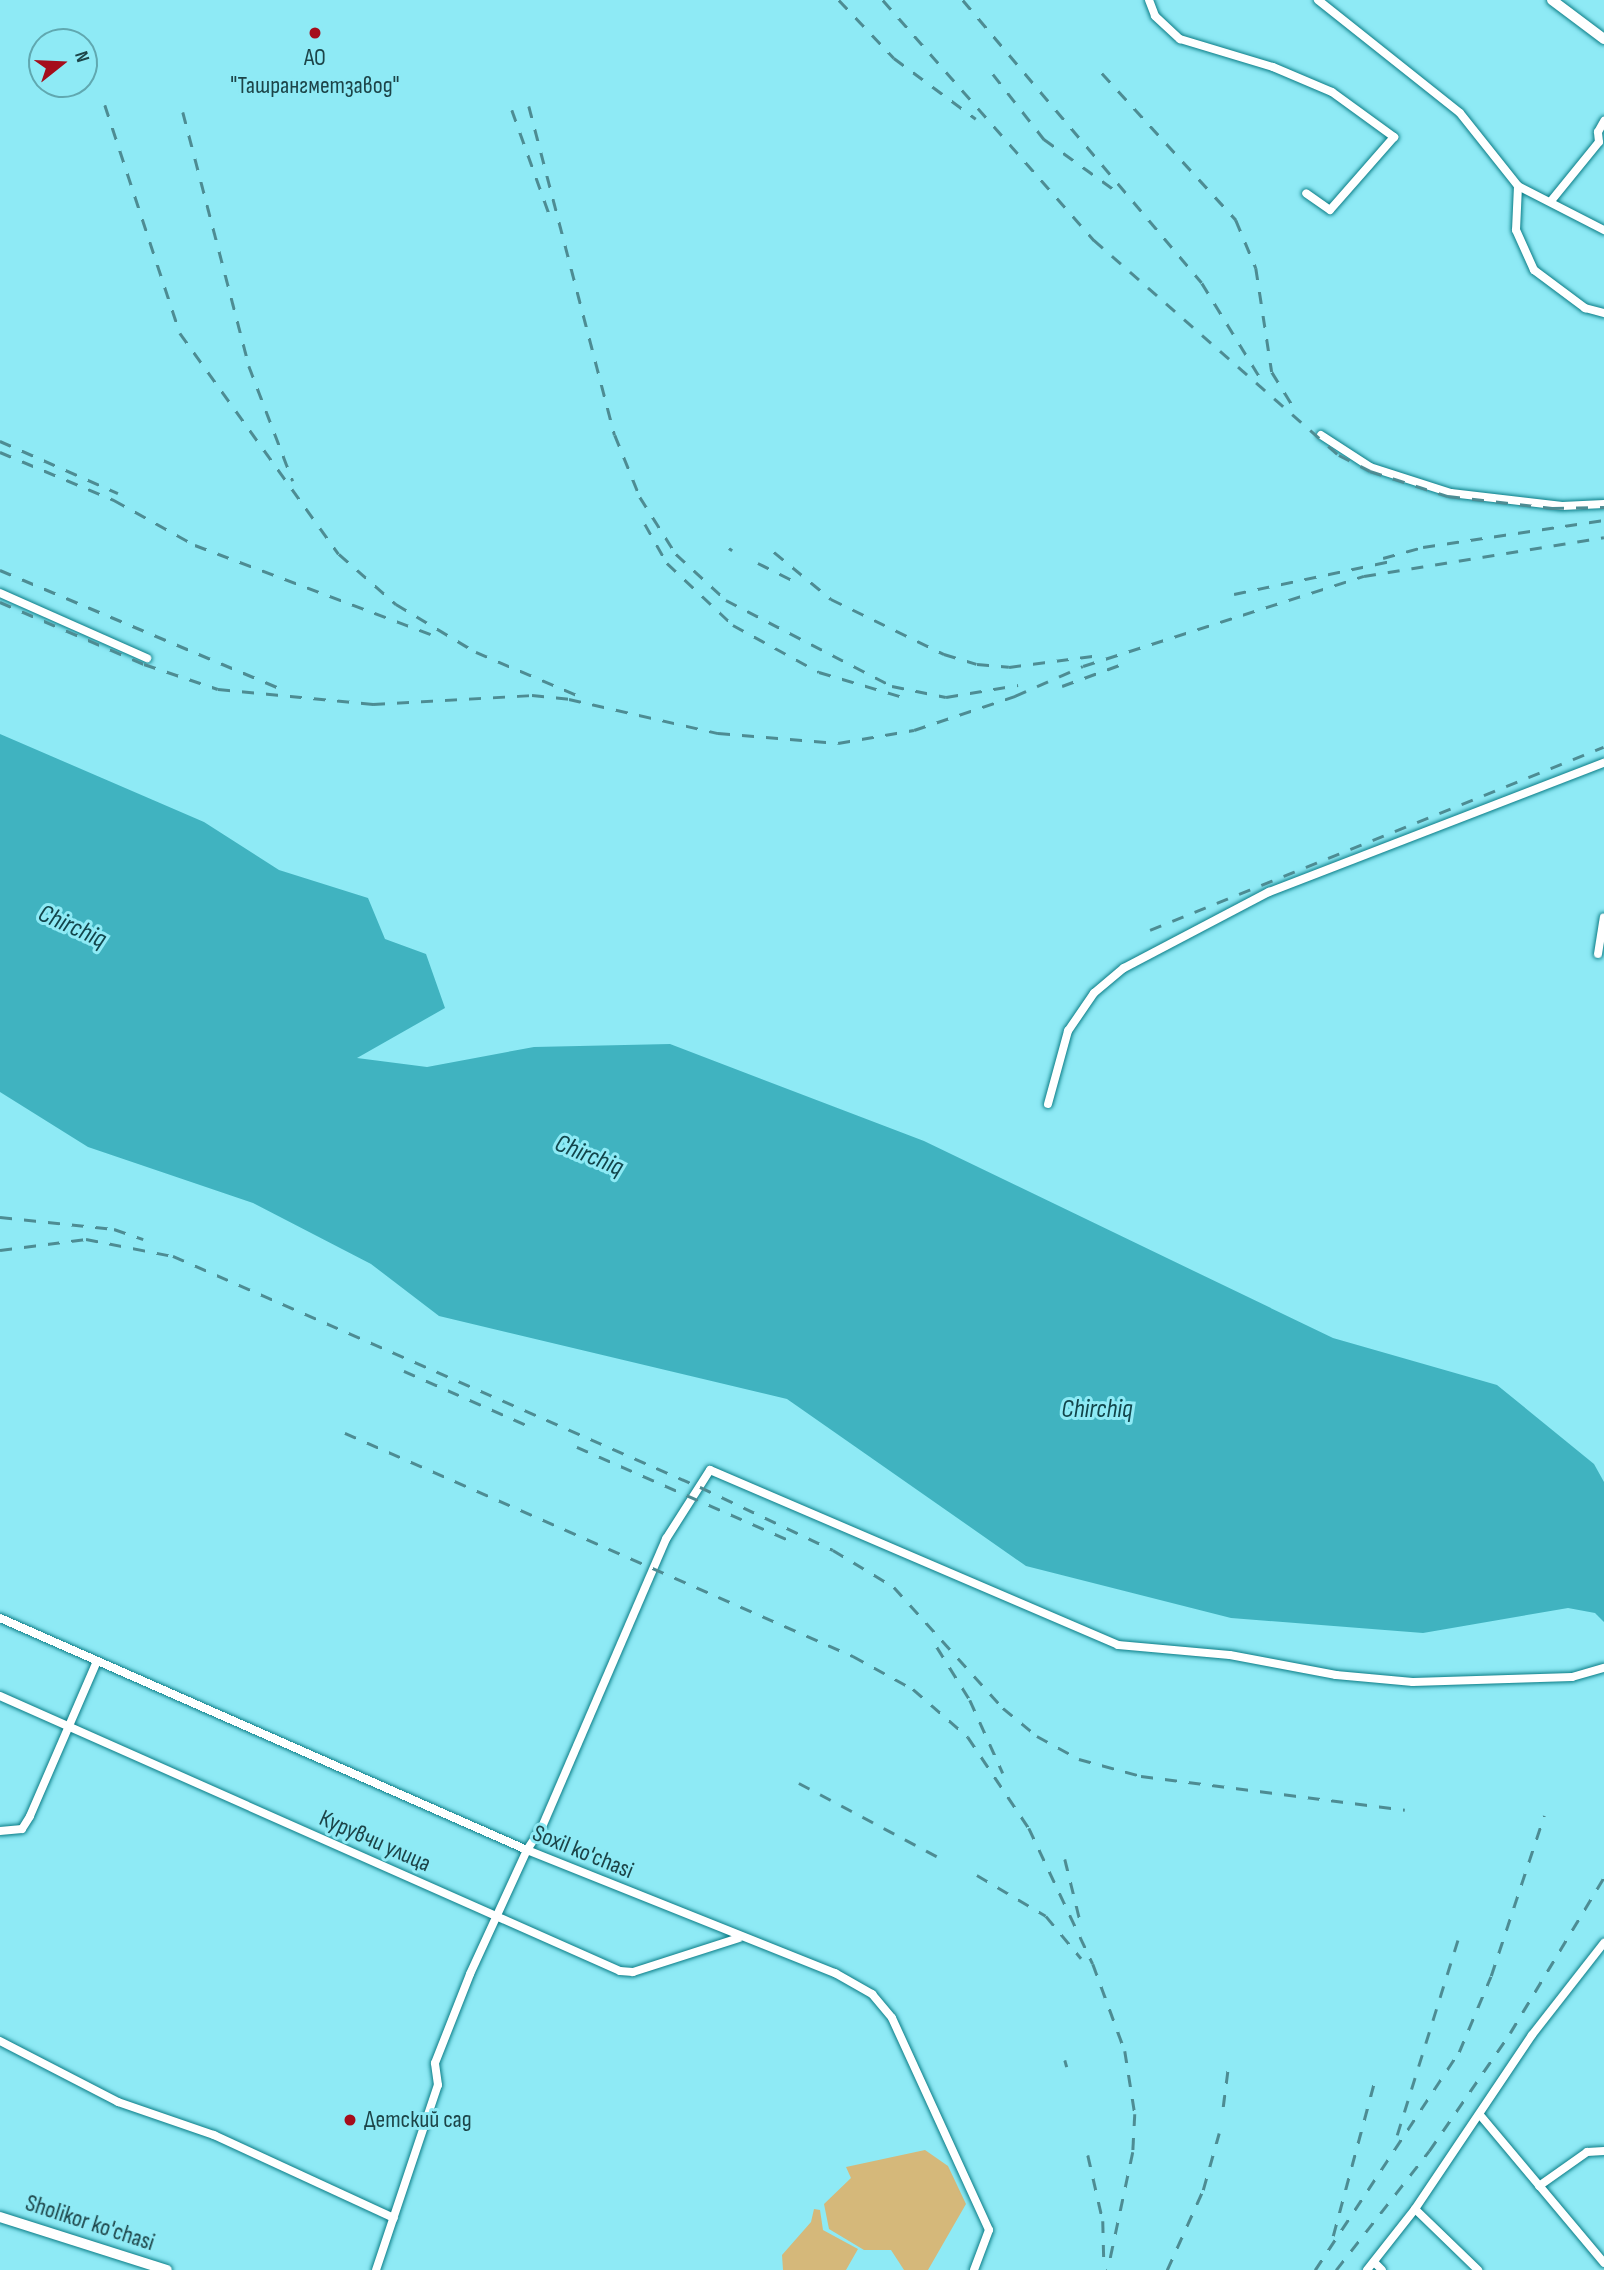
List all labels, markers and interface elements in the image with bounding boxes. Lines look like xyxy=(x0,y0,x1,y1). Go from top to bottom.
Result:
marker: АО "Ташрангметзавод" xyxy=(307,25,323,41)
north arrow xyxy=(28,28,98,98)
place label: АО "Ташрангметзавод" xyxy=(230,44,400,100)
text: N xyxy=(69,49,94,65)
water label: Chirchiq xyxy=(33,898,111,956)
water label: Chirchiq xyxy=(550,1128,628,1184)
water label: Chirchiq xyxy=(1061,1394,1133,1426)
street label: Курувчи улица xyxy=(315,1804,435,1878)
street label: Soxil ko'chasi xyxy=(528,1819,638,1885)
place label: Детский сад xyxy=(364,2106,472,2134)
marker: Детский сад xyxy=(342,2112,358,2128)
street label: Sholikor ko'chasi xyxy=(22,2189,158,2257)

